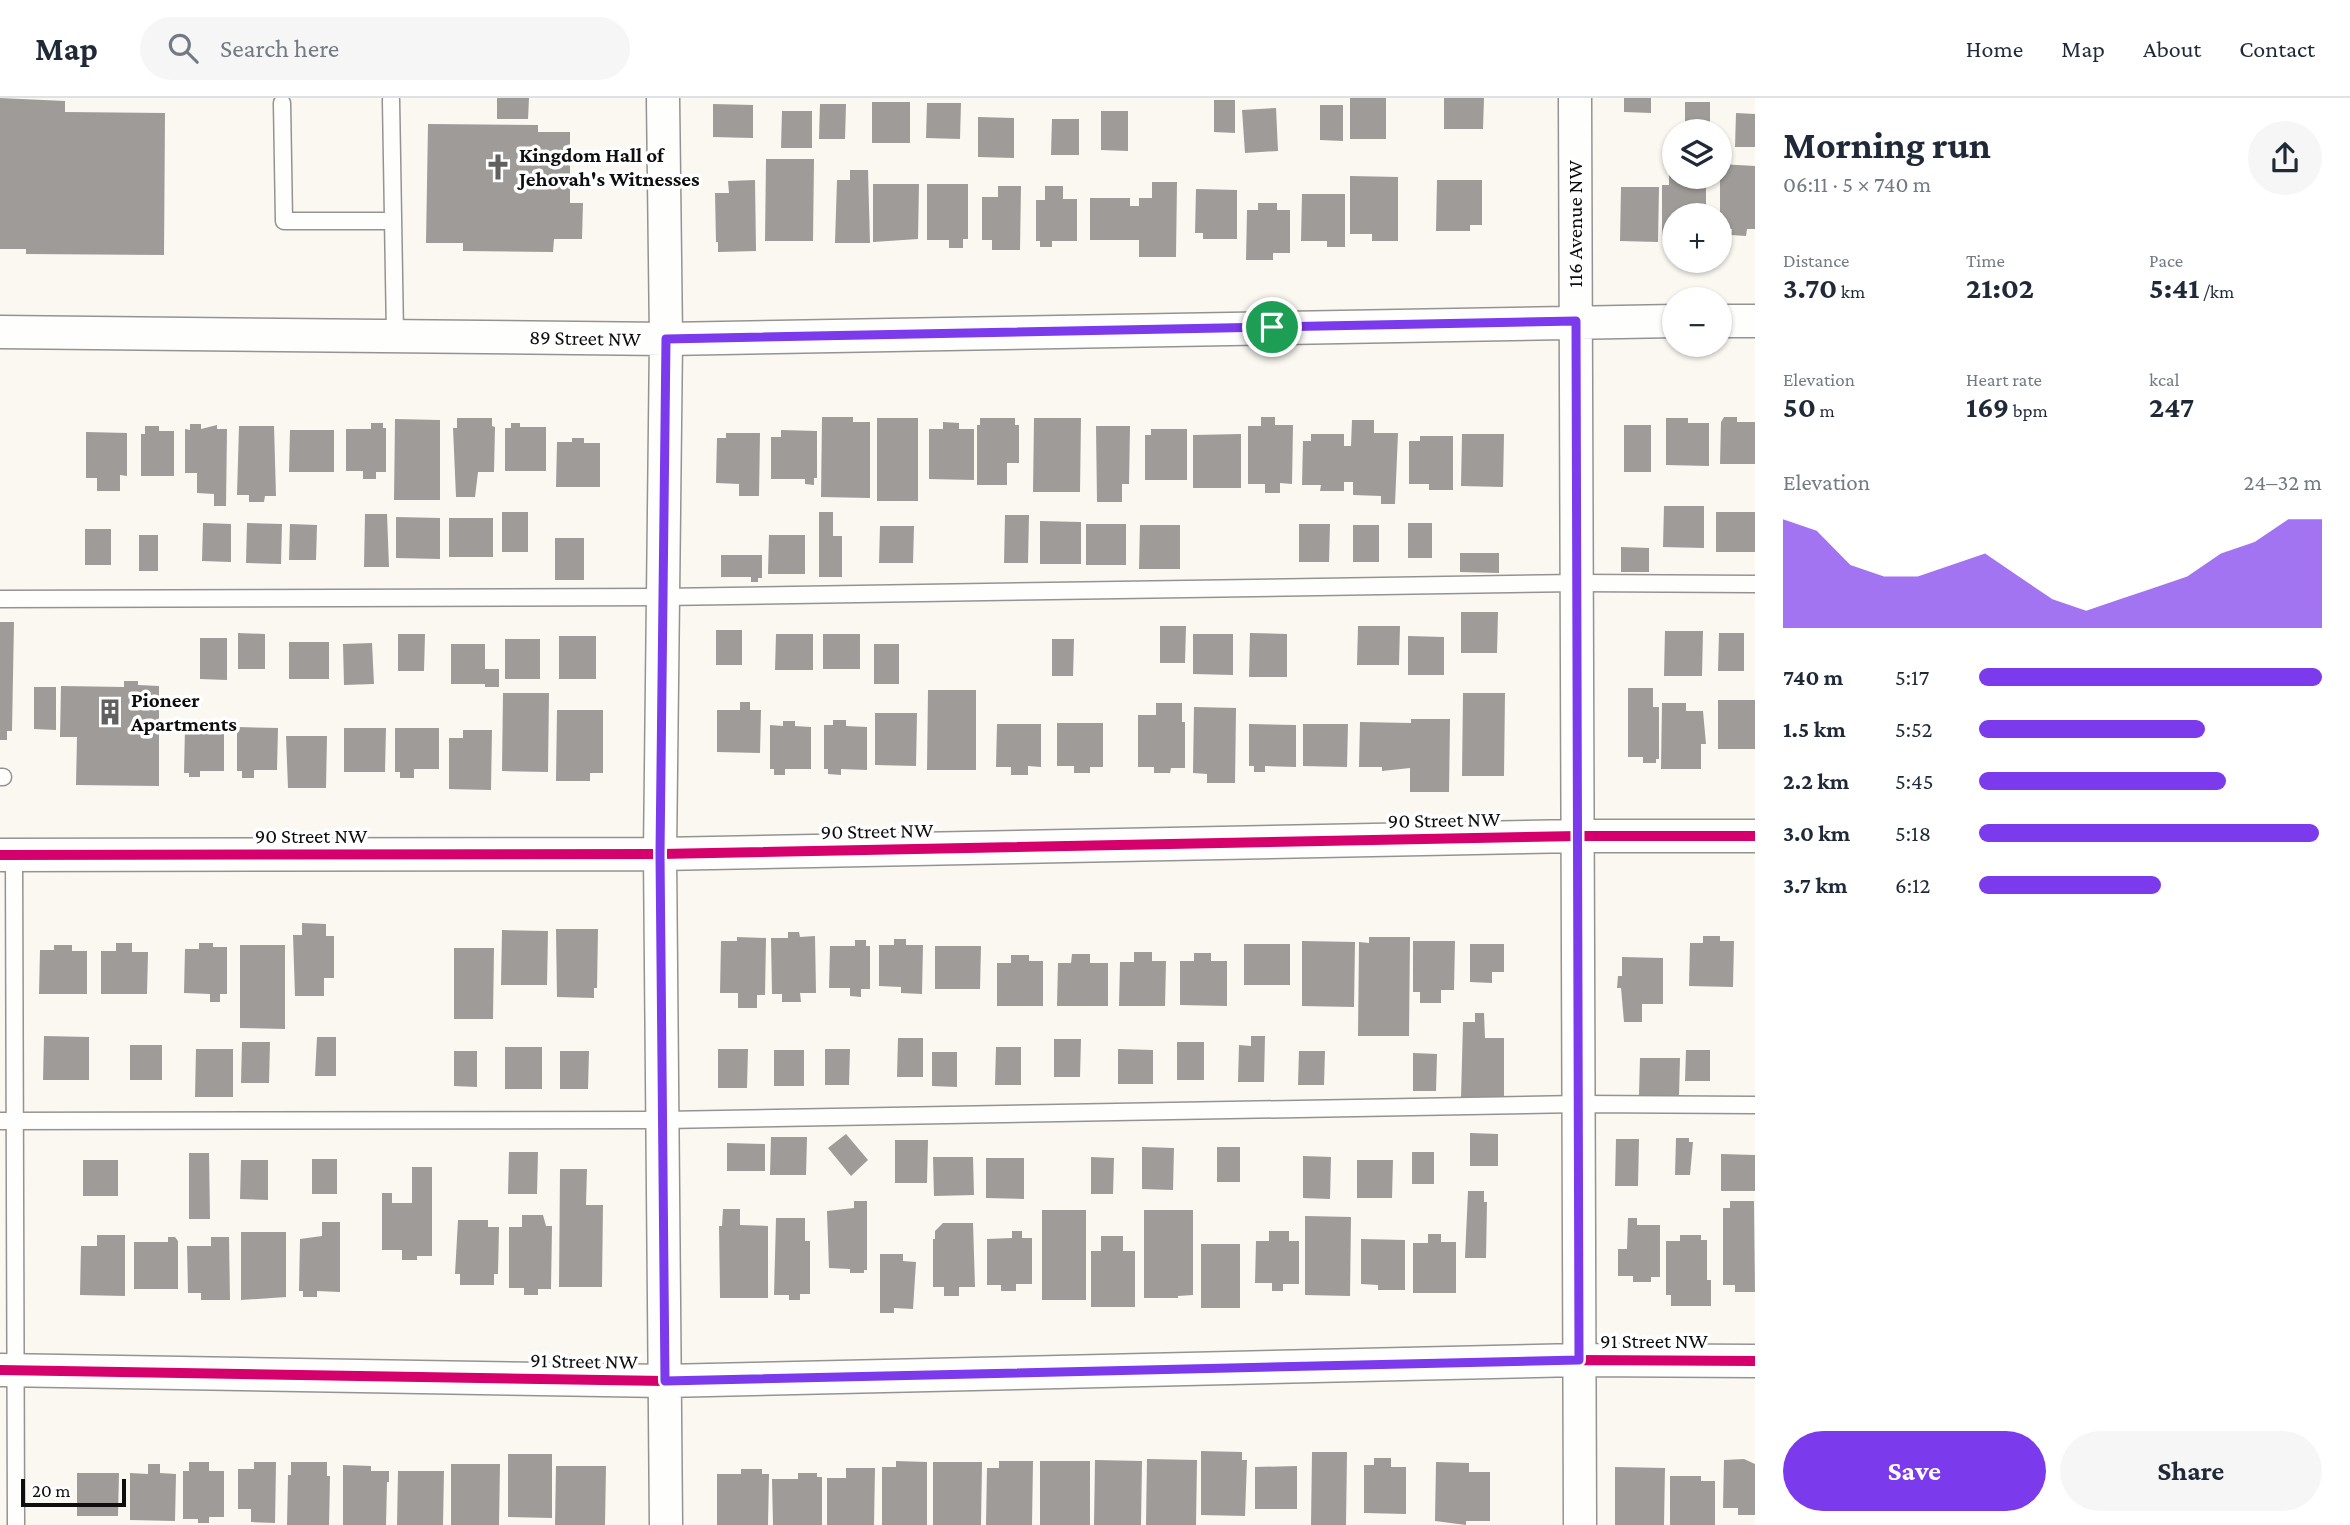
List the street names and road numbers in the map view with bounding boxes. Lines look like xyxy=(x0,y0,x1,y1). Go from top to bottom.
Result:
street label: 116 Avenue NW xyxy=(1563,160,1587,288)
street label: 89 Street NW xyxy=(529,325,642,351)
street label: 90 Street NW xyxy=(1387,807,1501,833)
street label: 90 Street NW xyxy=(820,818,934,844)
street label: 90 Street NW xyxy=(255,824,368,848)
street label: 91 Street NW xyxy=(1600,1329,1709,1353)
street label: 91 Street NW xyxy=(530,1348,639,1374)

